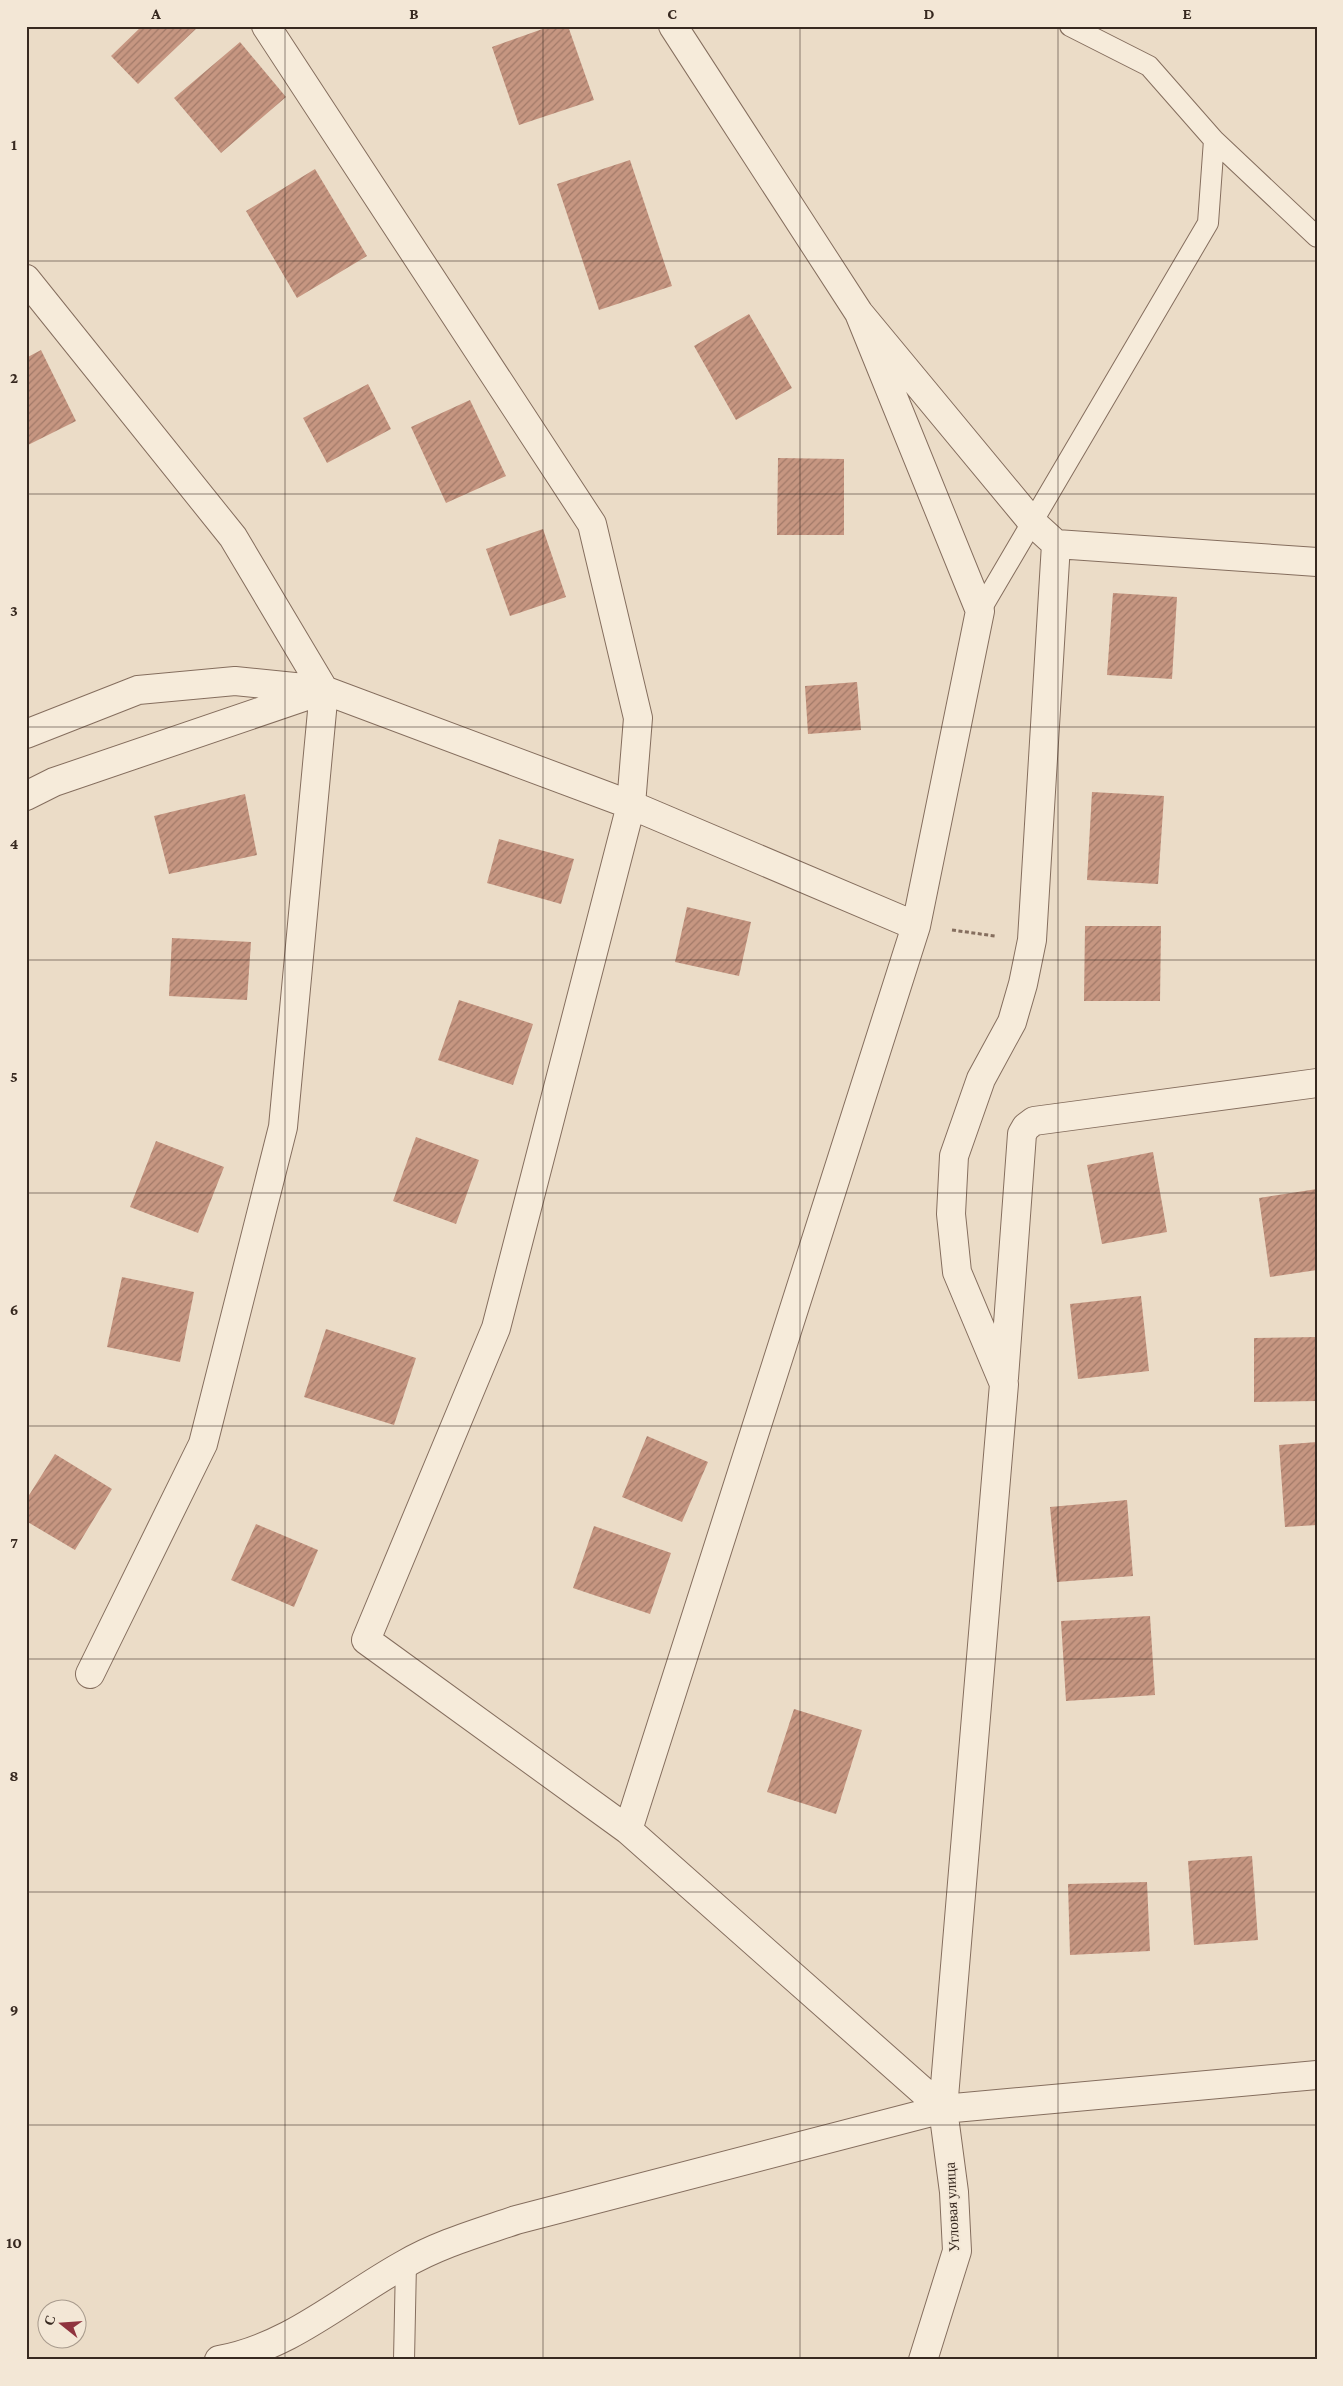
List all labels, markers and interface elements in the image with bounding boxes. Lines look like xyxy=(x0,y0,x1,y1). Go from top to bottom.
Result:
text: A xyxy=(150,5,161,22)
text: B xyxy=(409,5,419,22)
text: C xyxy=(667,5,677,22)
text: D xyxy=(923,5,935,22)
text: E xyxy=(1182,5,1192,22)
text: 1 xyxy=(11,136,17,153)
text: 2 xyxy=(10,369,18,386)
text: 3 xyxy=(10,602,18,619)
text: 4 xyxy=(10,835,19,852)
text: 5 xyxy=(10,1068,18,1085)
text: 6 xyxy=(10,1301,18,1318)
text: 7 xyxy=(10,1534,18,1551)
text: 8 xyxy=(9,1767,19,1784)
text: 9 xyxy=(10,2001,18,2018)
street label: Угловая улица xyxy=(942,2161,962,2252)
text: 10 xyxy=(6,2234,22,2251)
north arrow xyxy=(38,2298,88,2348)
text: С xyxy=(40,2313,59,2327)

